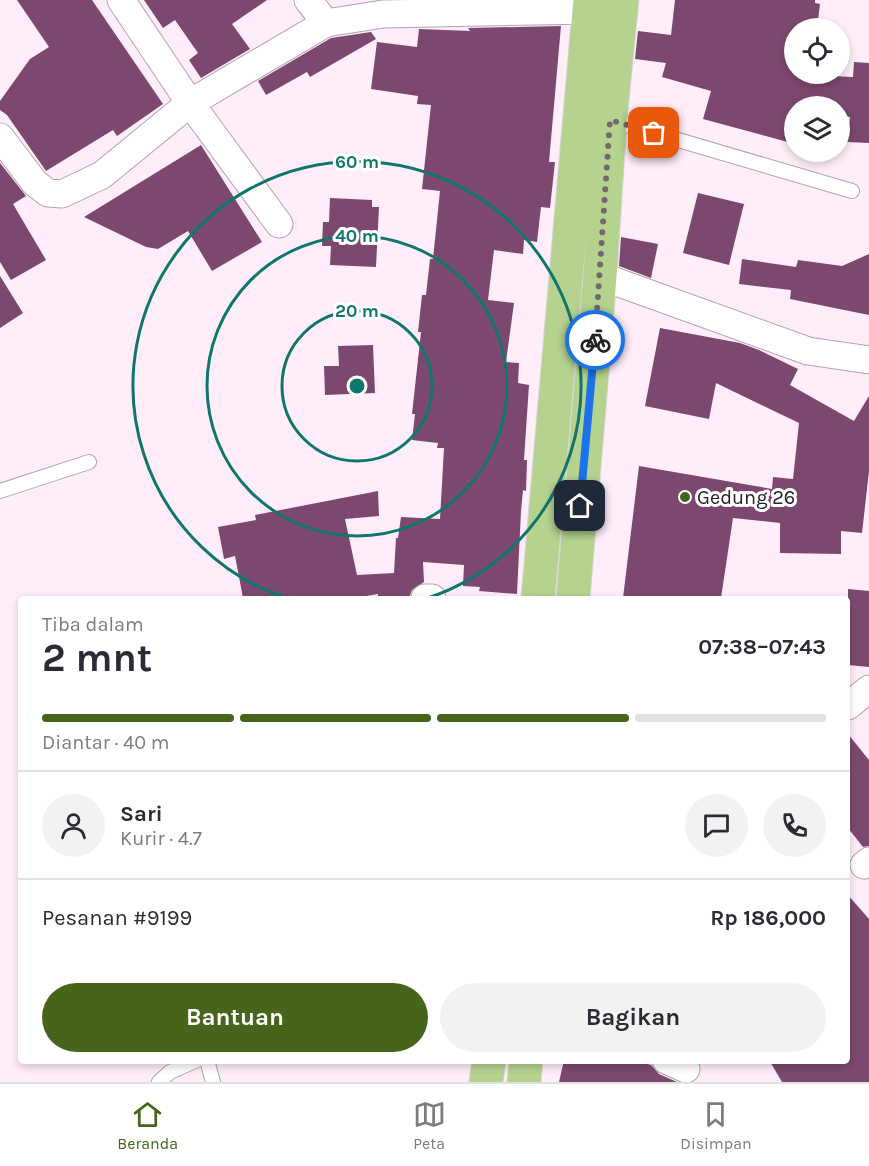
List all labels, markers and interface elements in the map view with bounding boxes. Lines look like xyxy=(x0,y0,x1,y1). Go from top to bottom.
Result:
map controls xyxy=(784,18,850,162)
button: locate xyxy=(784,18,850,84)
button: layers xyxy=(784,96,850,162)
pin xyxy=(628,107,679,158)
icon: bag xyxy=(637,116,670,149)
text: 60 m xyxy=(335,151,379,173)
text: 40 m xyxy=(335,225,379,247)
text: 20 m xyxy=(335,300,379,322)
courier xyxy=(565,310,625,370)
icon: bike xyxy=(579,324,612,357)
centre of rings xyxy=(347,376,367,396)
pin xyxy=(554,480,605,531)
place label: Gedung 26 xyxy=(697,486,795,509)
icon: home xyxy=(563,489,596,522)
marker: Gedung 26 xyxy=(678,490,692,504)
text: Tiba dalam xyxy=(42,613,144,636)
text: 07:38–07:43 xyxy=(698,634,826,660)
text: 2 mnt xyxy=(42,635,152,681)
text: Diantar · 40 m xyxy=(42,731,170,754)
button: person xyxy=(42,794,105,857)
button: chat xyxy=(685,794,748,857)
button: phone xyxy=(763,794,826,857)
text: Sari xyxy=(120,801,163,827)
text: Kurir · 4.7 xyxy=(120,827,202,850)
text: Pesanan #9199 xyxy=(42,905,192,931)
text: Rp 186,000 xyxy=(710,905,826,931)
button: Bantuan xyxy=(42,983,428,1052)
button: Bagikan xyxy=(440,983,826,1052)
tab: Beranda xyxy=(117,1098,178,1153)
tab: Peta xyxy=(413,1098,446,1153)
tab: Disimpan xyxy=(680,1098,752,1153)

